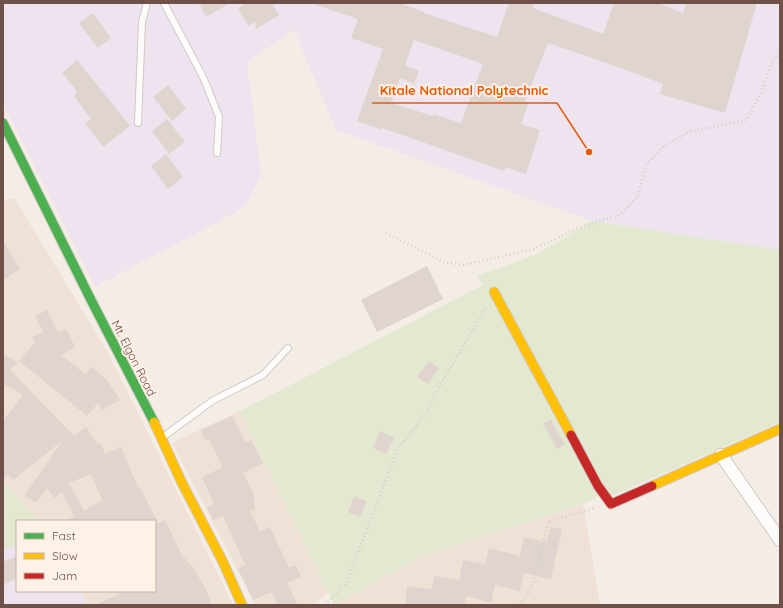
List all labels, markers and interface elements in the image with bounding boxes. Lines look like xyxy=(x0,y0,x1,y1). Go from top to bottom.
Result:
callout: Kitale National Polytechnic xyxy=(372,78,557,103)
text: Kitale National Polytechnic xyxy=(380,82,549,98)
street label: Mt. Elgon Road xyxy=(108,317,160,399)
legend xyxy=(16,520,156,592)
text: Fast xyxy=(52,528,76,543)
text: Slow xyxy=(52,548,78,563)
text: Jam xyxy=(52,568,77,583)

